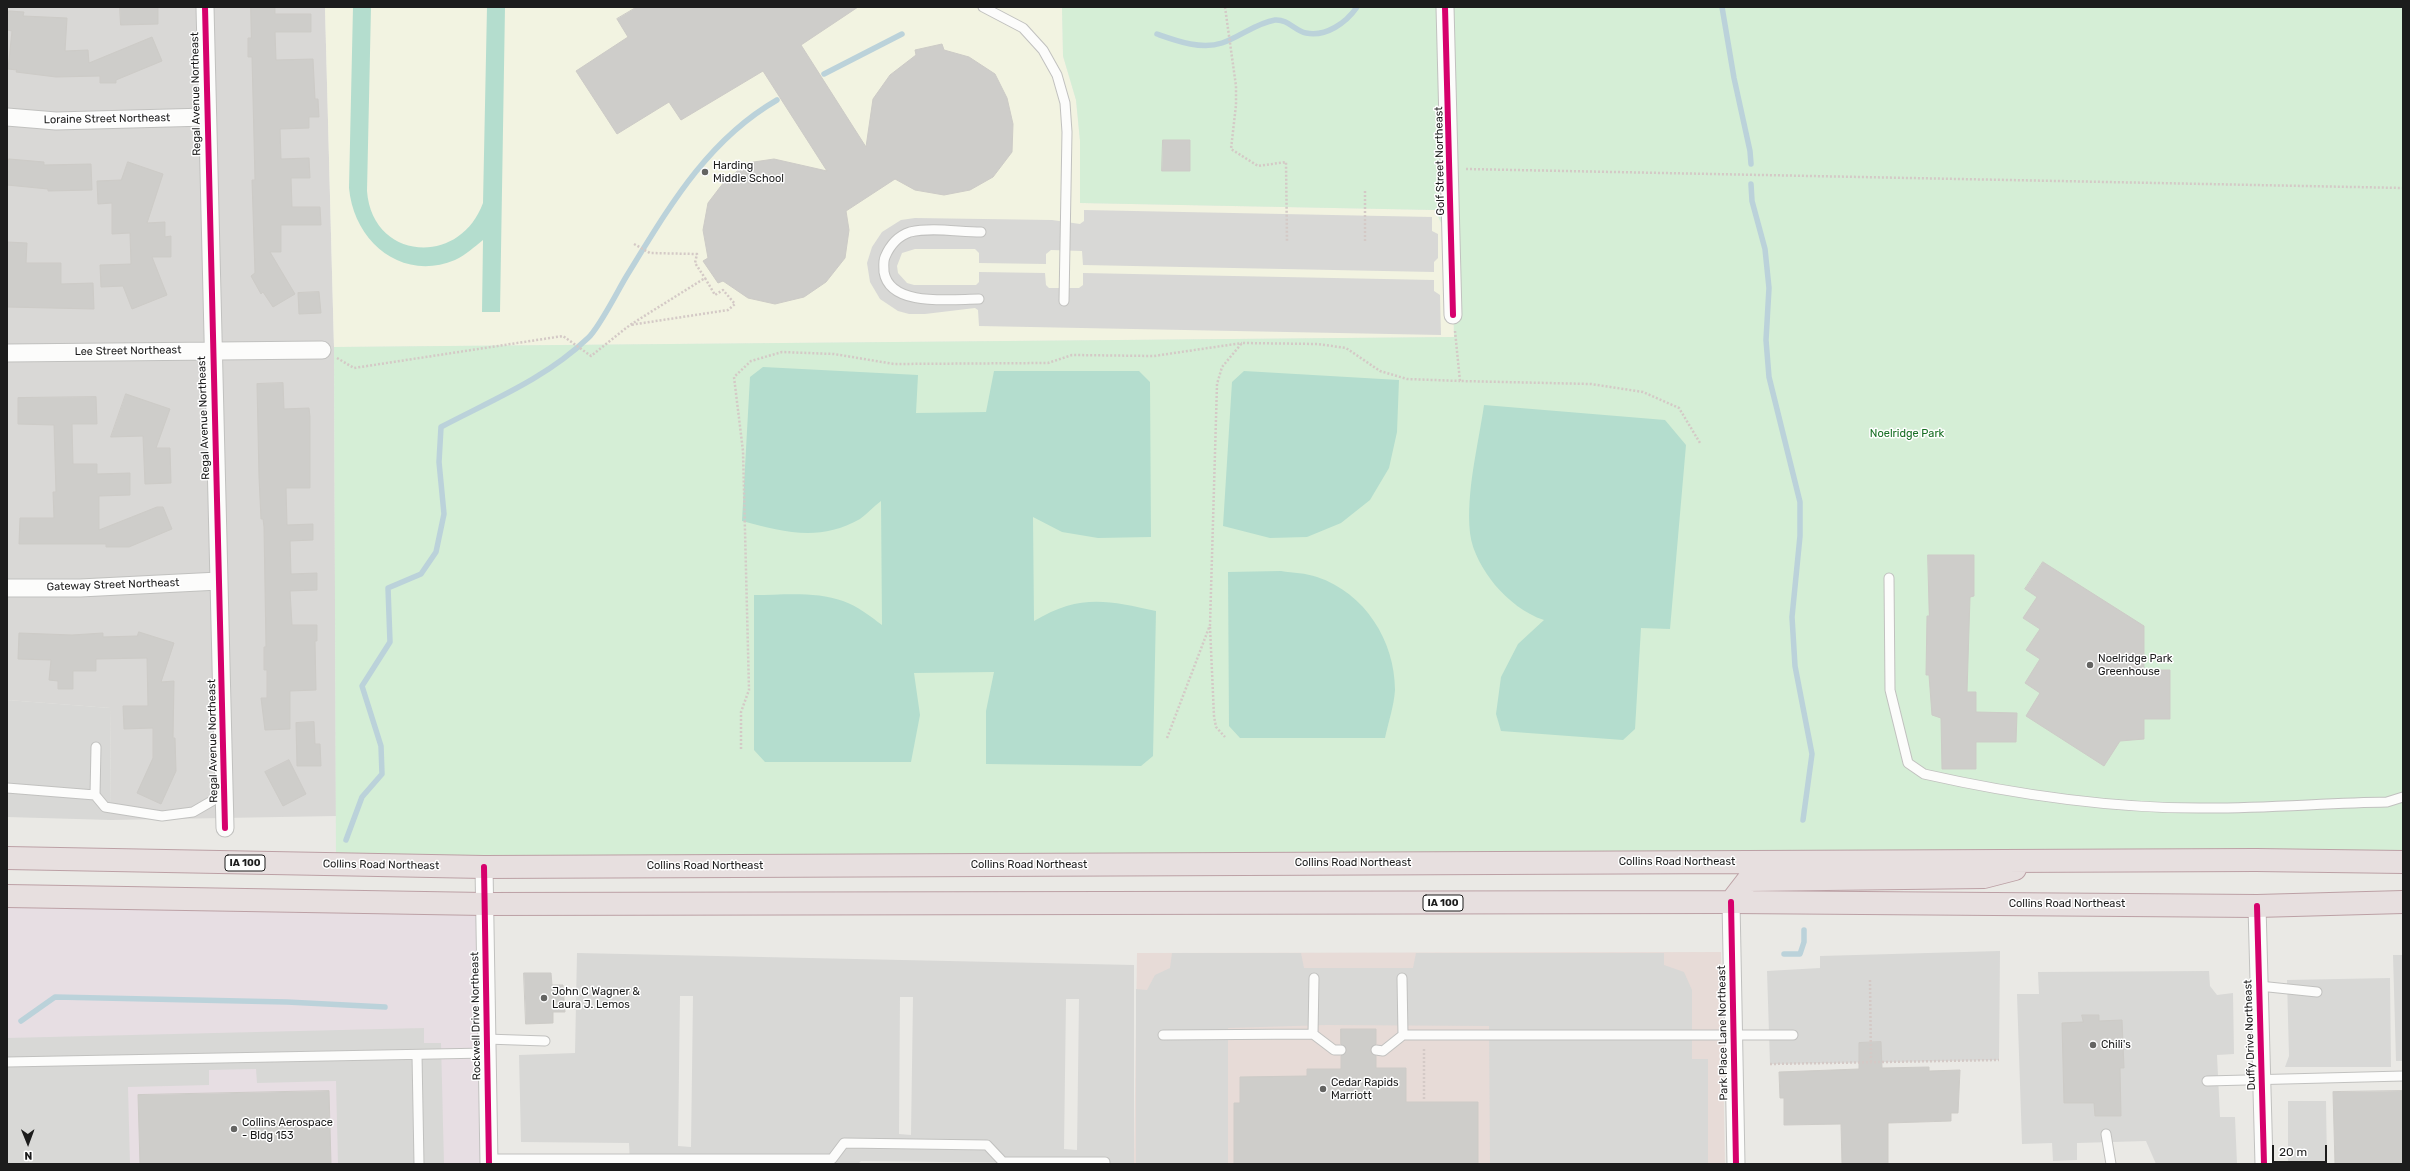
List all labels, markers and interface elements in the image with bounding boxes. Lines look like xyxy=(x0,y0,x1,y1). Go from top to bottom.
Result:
street label: Regal Avenue Northeast xyxy=(188,32,204,156)
street label: Golf Street Northeast xyxy=(1432,106,1448,216)
street label: Loraine Street Northeast xyxy=(44,111,170,127)
place label: Harding Middle School xyxy=(713,159,784,185)
marker: Harding Middle School xyxy=(700,167,710,177)
street label: Lee Street Northeast xyxy=(74,343,182,359)
street label: Regal Avenue Northeast xyxy=(195,356,213,480)
park label: Noelridge Park xyxy=(1870,427,1944,441)
street label: Gateway Street Northeast xyxy=(46,576,180,594)
place label: Noelridge Park Greenhouse xyxy=(2098,652,2172,678)
marker: Noelridge Park Greenhouse xyxy=(2085,660,2095,670)
street label: Regal Avenue Northeast xyxy=(205,679,221,803)
road number: IA 100 xyxy=(225,855,265,871)
street label: Collins Road Northeast xyxy=(1619,855,1735,869)
street label: Collins Road Northeast xyxy=(1295,856,1411,870)
street label: Collins Road Northeast xyxy=(323,857,439,873)
street label: Collins Road Northeast xyxy=(971,858,1087,872)
street label: Collins Road Northeast xyxy=(647,859,763,873)
road number: IA 100 xyxy=(1423,895,1463,911)
street label: Collins Road Northeast xyxy=(2009,897,2125,911)
street label: Rockwell Drive Northeast xyxy=(468,952,484,1080)
street label: Park Place Lane Northeast xyxy=(1715,965,1731,1101)
street label: Duffy Drive Northeast xyxy=(2241,979,2259,1091)
place label: John C Wagner & Laura J. Lemos xyxy=(552,985,640,1011)
marker: John C Wagner & Laura J. Lemos xyxy=(539,993,549,1003)
place label: Chili's xyxy=(2101,1038,2131,1052)
marker: Chili's xyxy=(2088,1040,2098,1050)
place label: Cedar Rapids Marriott xyxy=(1331,1076,1399,1102)
marker: Cedar Rapids Marriott xyxy=(1318,1084,1328,1094)
place label: Collins Aerospace - Bldg 153 xyxy=(242,1116,333,1142)
north arrow xyxy=(8,1123,48,1163)
marker: Collins Aerospace - Bldg 153 xyxy=(229,1124,239,1134)
scale bar xyxy=(2274,1137,2329,1163)
text: 20 m xyxy=(2279,1145,2307,1159)
text: N xyxy=(24,1149,32,1162)

